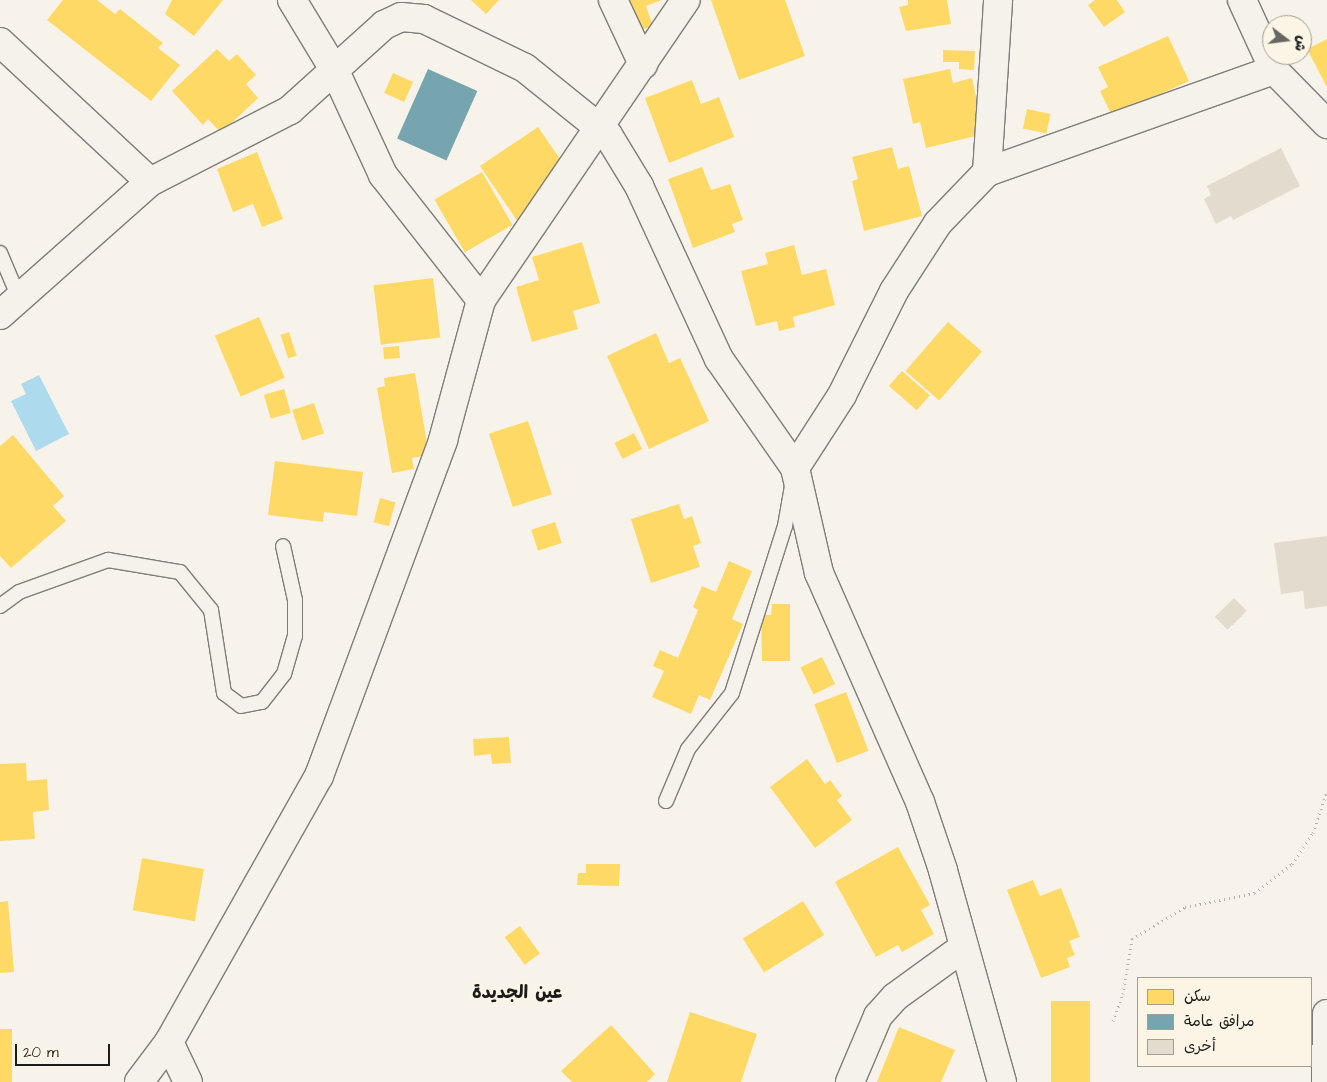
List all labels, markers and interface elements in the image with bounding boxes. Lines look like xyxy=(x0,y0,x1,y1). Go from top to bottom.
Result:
north arrow xyxy=(1262,15,1312,65)
text: ش xyxy=(1289,34,1312,54)
legend xyxy=(1137,977,1312,1067)
district label: عين الجديدة xyxy=(472,982,562,1004)
text: سكن xyxy=(1184,986,1211,1007)
text: مرافق عامة xyxy=(1184,1011,1254,1032)
scale bar xyxy=(18,1034,112,1066)
text: أخرى xyxy=(1184,1036,1216,1057)
text: 20 m xyxy=(23,1042,59,1063)

